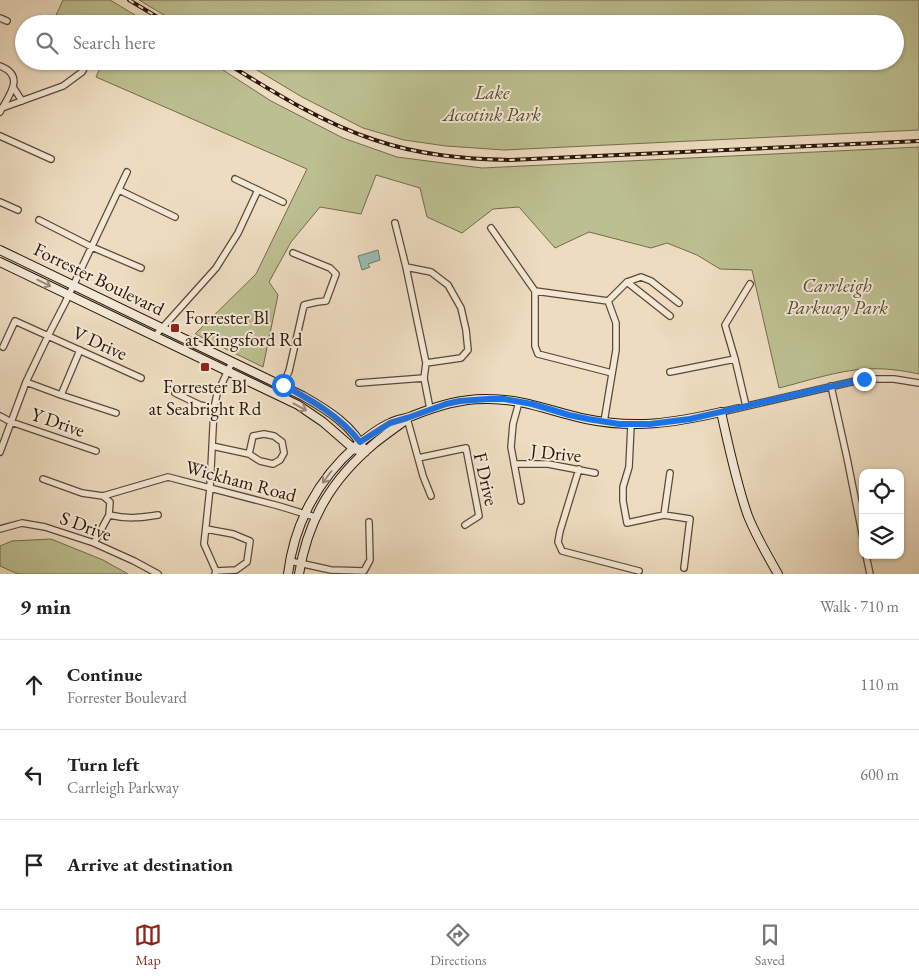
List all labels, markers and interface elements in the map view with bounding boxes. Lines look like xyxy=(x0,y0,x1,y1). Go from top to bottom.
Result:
search box xyxy=(15,15,904,70)
icon: search xyxy=(33,29,61,57)
text: Search here xyxy=(73,30,155,55)
park label: Lake Accotink Park xyxy=(441,80,541,127)
street label: Forrester Boulevard xyxy=(30,237,169,322)
park label: Carrleigh Parkway Park xyxy=(786,273,888,320)
one-way arrow xyxy=(36,279,51,288)
place label: Forrester Bl at Kingsford Rd xyxy=(185,305,303,352)
street label: V Drive xyxy=(69,320,131,366)
marker: Forrester Bl at Kingsford Rd xyxy=(169,322,181,334)
marker: Forrester Bl at Seabright Rd xyxy=(199,361,211,373)
route end xyxy=(853,368,876,391)
place label: Forrester Bl at Seabright Rd xyxy=(149,374,262,421)
route start xyxy=(272,374,295,397)
street label: Y Drive xyxy=(28,401,88,443)
one-way arrow xyxy=(293,402,308,412)
street label: J Drive xyxy=(527,438,583,468)
street label: F Drive xyxy=(468,450,504,508)
street label: Wickham Road xyxy=(183,454,300,508)
map controls xyxy=(859,469,904,559)
button: locate xyxy=(859,469,904,514)
one-way arrow xyxy=(321,470,332,483)
street label: S Drive xyxy=(57,505,115,547)
button: layers xyxy=(859,514,904,559)
text: 9 min xyxy=(20,593,71,620)
text: Walk · 710 m xyxy=(820,596,899,617)
text: Continue xyxy=(67,662,142,687)
icon: ahead xyxy=(20,671,48,699)
text: 110 m xyxy=(860,674,899,695)
text: Forrester Boulevard xyxy=(67,687,187,708)
text: Turn left xyxy=(67,752,139,777)
icon: left xyxy=(20,761,48,789)
text: 600 m xyxy=(860,764,899,785)
text: Carrleigh Parkway xyxy=(67,777,179,798)
icon: arrive xyxy=(20,851,48,879)
text: Arrive at destination xyxy=(67,852,233,877)
tab: Map xyxy=(134,921,162,969)
tab: Directions xyxy=(430,921,487,969)
tab: Saved xyxy=(755,921,785,969)

